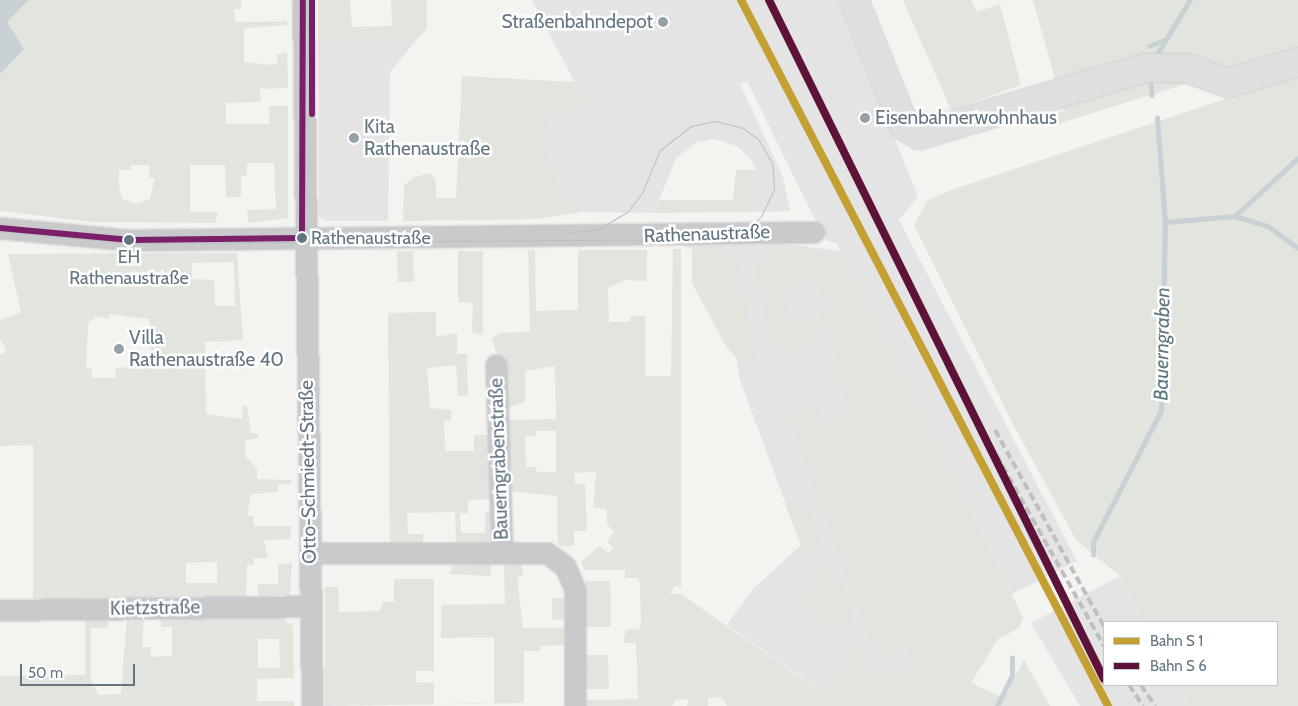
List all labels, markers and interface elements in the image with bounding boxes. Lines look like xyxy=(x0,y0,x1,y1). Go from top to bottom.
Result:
place label: Straßenbahndepot xyxy=(501,11,653,33)
marker: Straßenbahndepot xyxy=(657,16,669,28)
place label: Eisenbahnerwohnhaus xyxy=(875,107,1057,129)
marker: Eisenbahnerwohnhaus xyxy=(859,112,871,124)
place label: Kita Rathenaustraße xyxy=(364,116,490,160)
marker: Kita Rathenaustraße xyxy=(348,132,360,144)
street label: Rathenaustraße xyxy=(644,220,770,248)
place label: Rathenaustraße xyxy=(311,227,431,249)
marker: Rathenaustraße xyxy=(297,233,307,243)
marker: EH Rathenaustraße xyxy=(124,235,134,245)
place label: EH Rathenaustraße xyxy=(69,247,189,290)
water label: Bauerngraben xyxy=(1149,287,1175,401)
place label: Villa Rathenaustraße 40 xyxy=(129,327,284,371)
marker: Villa Rathenaustraße 40 xyxy=(113,343,125,355)
street label: Bauerngrabenstraße xyxy=(485,378,513,540)
street label: Otto-Schmiedt-Straße xyxy=(295,380,321,564)
street label: Kietzstraße xyxy=(110,596,200,620)
legend xyxy=(1103,621,1278,686)
text: Bahn S 1 xyxy=(1150,632,1203,650)
scale bar xyxy=(22,654,138,686)
text: Bahn S 6 xyxy=(1150,657,1207,675)
text: 50 m xyxy=(28,664,63,682)

